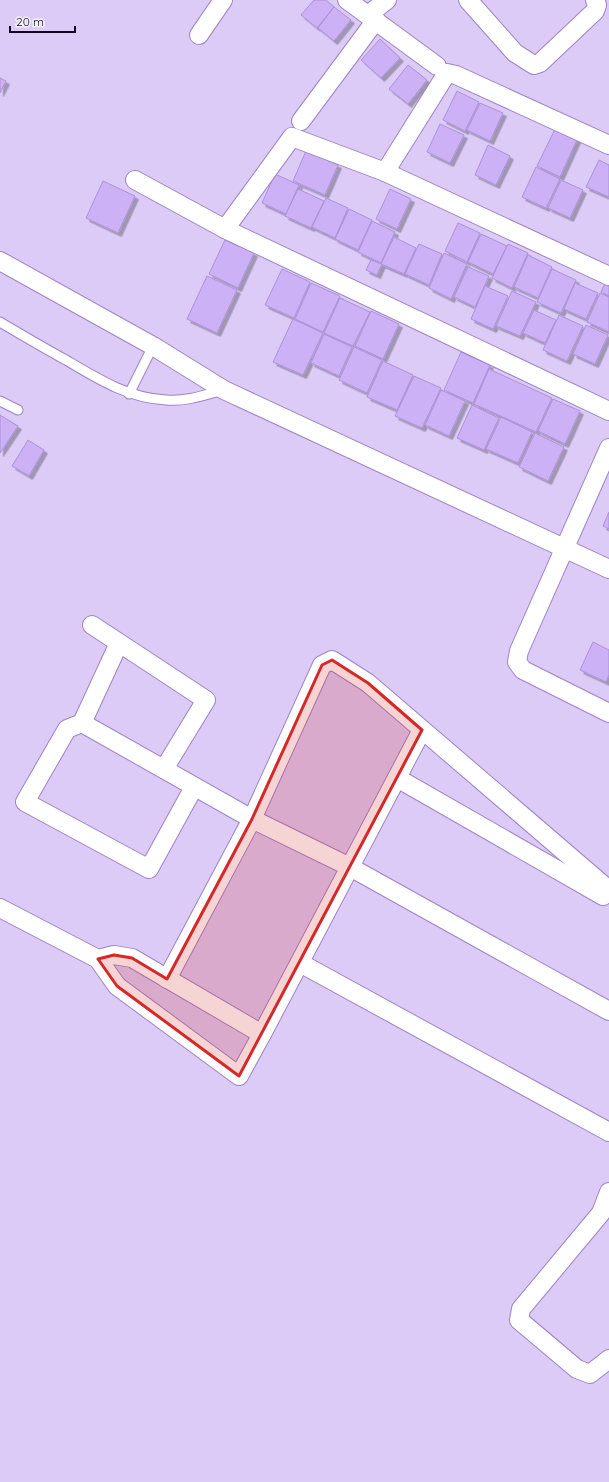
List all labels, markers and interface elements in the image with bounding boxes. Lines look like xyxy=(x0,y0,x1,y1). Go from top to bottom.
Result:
scale bar xyxy=(10,8,75,34)
text: 20 m xyxy=(16,14,44,29)

